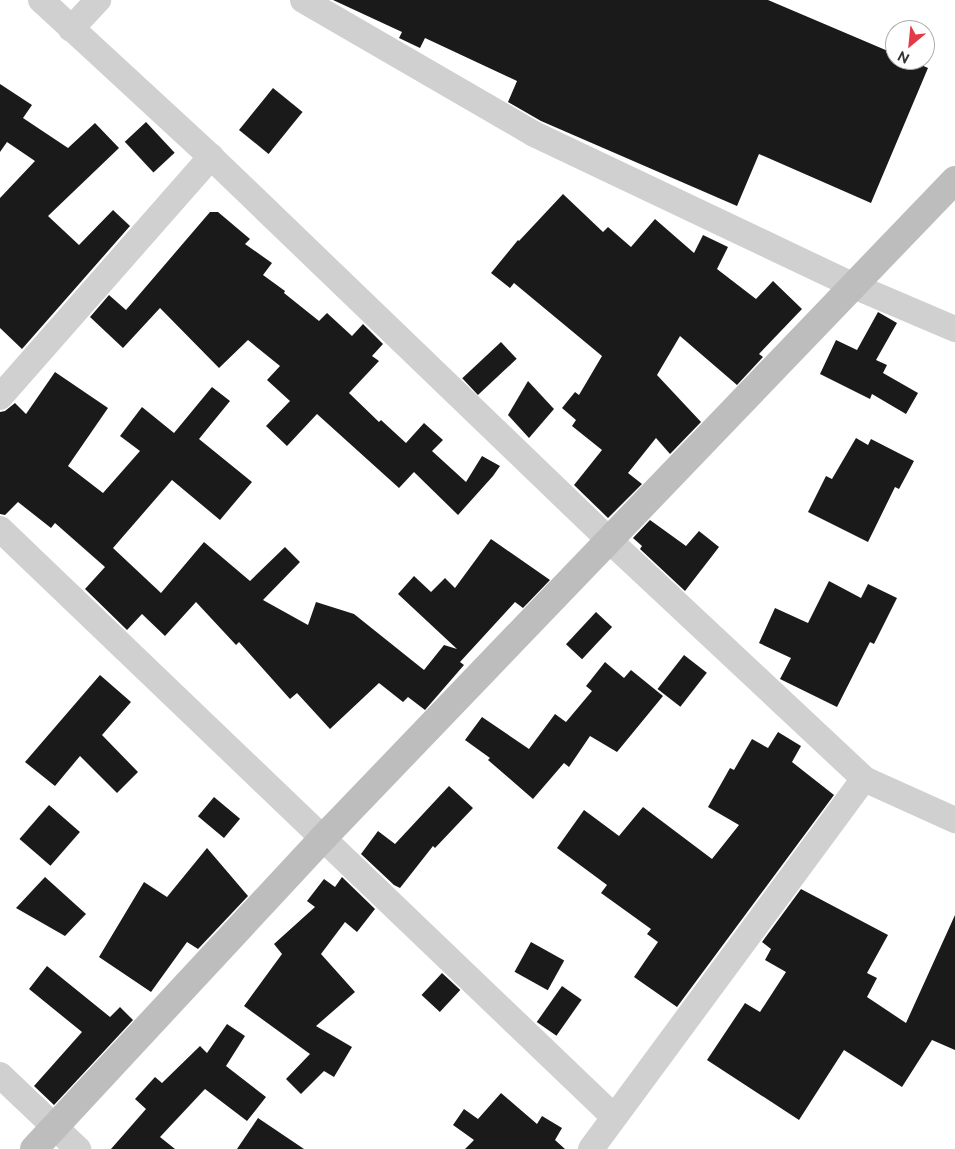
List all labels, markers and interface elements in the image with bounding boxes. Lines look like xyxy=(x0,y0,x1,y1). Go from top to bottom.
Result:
north arrow xyxy=(885,20,935,70)
text: N xyxy=(895,48,912,67)

